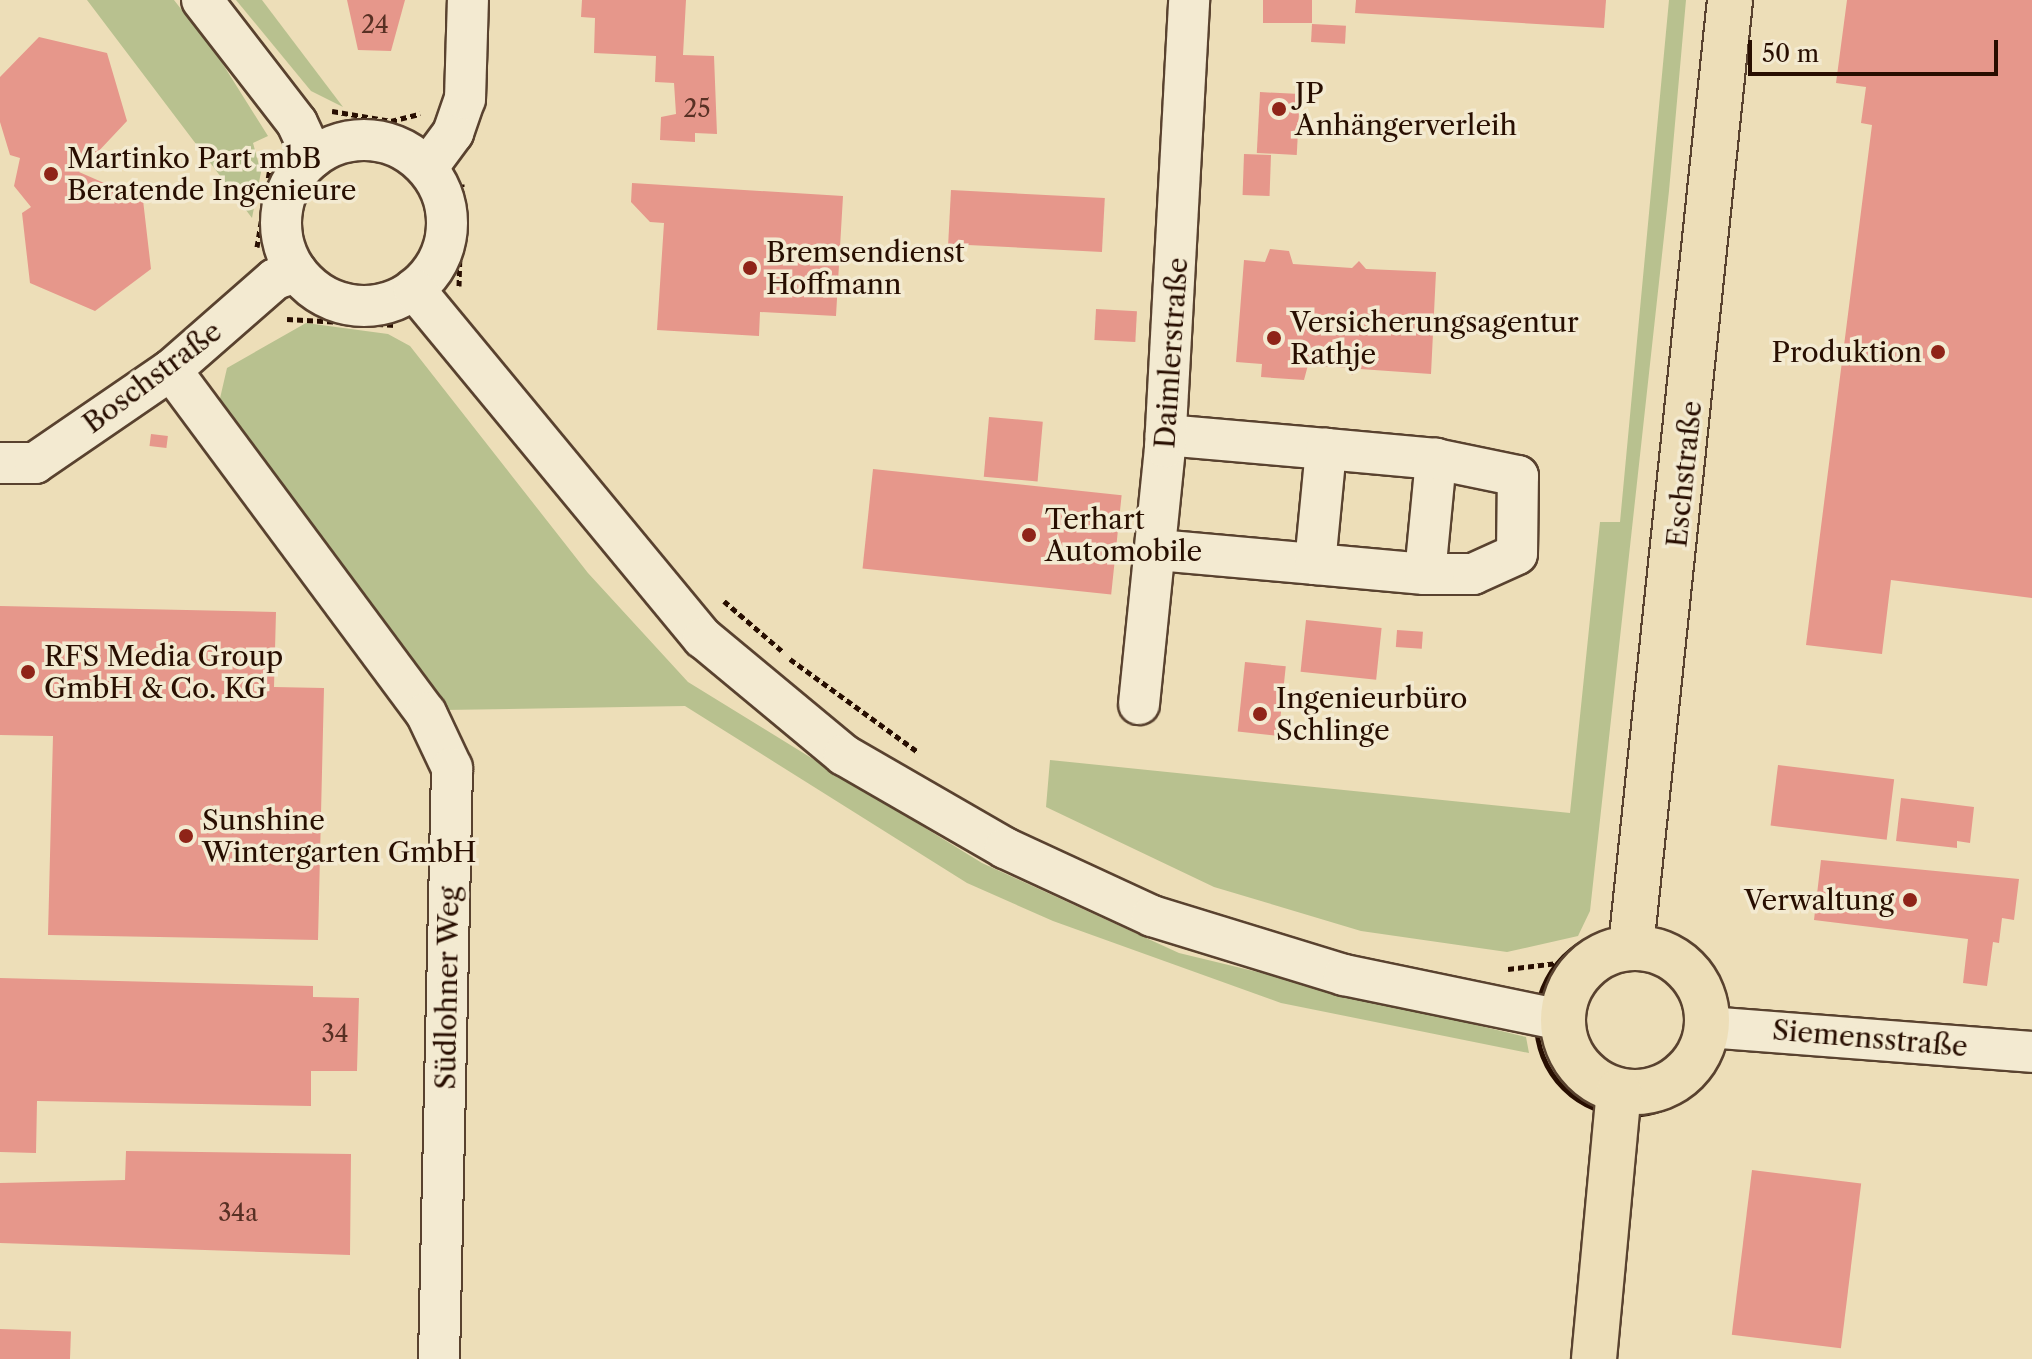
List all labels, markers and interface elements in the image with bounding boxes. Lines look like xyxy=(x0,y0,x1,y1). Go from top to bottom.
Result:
house number: 24 xyxy=(361,11,389,39)
scale bar xyxy=(1752,24,2002,74)
text: 50 m xyxy=(1762,39,1819,68)
place label: JP Anhängerverleih xyxy=(1295,76,1517,142)
house number: 25 xyxy=(684,95,710,123)
marker: JP Anhängerverleih xyxy=(1270,100,1288,118)
place label: Martinko Part mbB Beratende Ingenieure xyxy=(67,141,356,207)
marker: Martinko Part mbB Beratende Ingenieure xyxy=(42,165,60,183)
place label: Bremsendienst Hoffmann xyxy=(766,235,965,301)
street label: Daimlerstraße xyxy=(1148,256,1194,450)
marker: Bremsendienst Hoffmann xyxy=(741,259,759,277)
place label: Versicherungsagentur Rathje xyxy=(1290,305,1579,371)
street label: Boschstraße xyxy=(76,314,228,440)
marker: Versicherungsagentur Rathje xyxy=(1265,329,1283,347)
place label: Produktion xyxy=(1771,335,1922,369)
marker: Produktion xyxy=(1929,343,1947,361)
street label: Eschstraße xyxy=(1660,399,1708,549)
place label: Terhart Automobile xyxy=(1045,502,1202,568)
marker: Terhart Automobile xyxy=(1020,526,1038,544)
place label: RFS Media Group GmbH & Co. KG xyxy=(44,639,284,705)
marker: RFS Media Group GmbH & Co. KG xyxy=(19,663,37,681)
place label: Ingenieurbüro Schlinge xyxy=(1276,681,1467,747)
marker: Ingenieurbüro Schlinge xyxy=(1251,705,1269,723)
place label: Sunshine Wintergarten GmbH xyxy=(202,803,477,869)
marker: Sunshine Wintergarten GmbH xyxy=(177,827,195,845)
place label: Verwaltung xyxy=(1744,883,1894,917)
street label: Südlohner Weg xyxy=(428,885,466,1091)
marker: Verwaltung xyxy=(1901,891,1919,909)
street label: Siemensstraße xyxy=(1771,1013,1969,1063)
house number: 34 xyxy=(321,1020,349,1048)
house number: 34a xyxy=(218,1199,258,1227)

